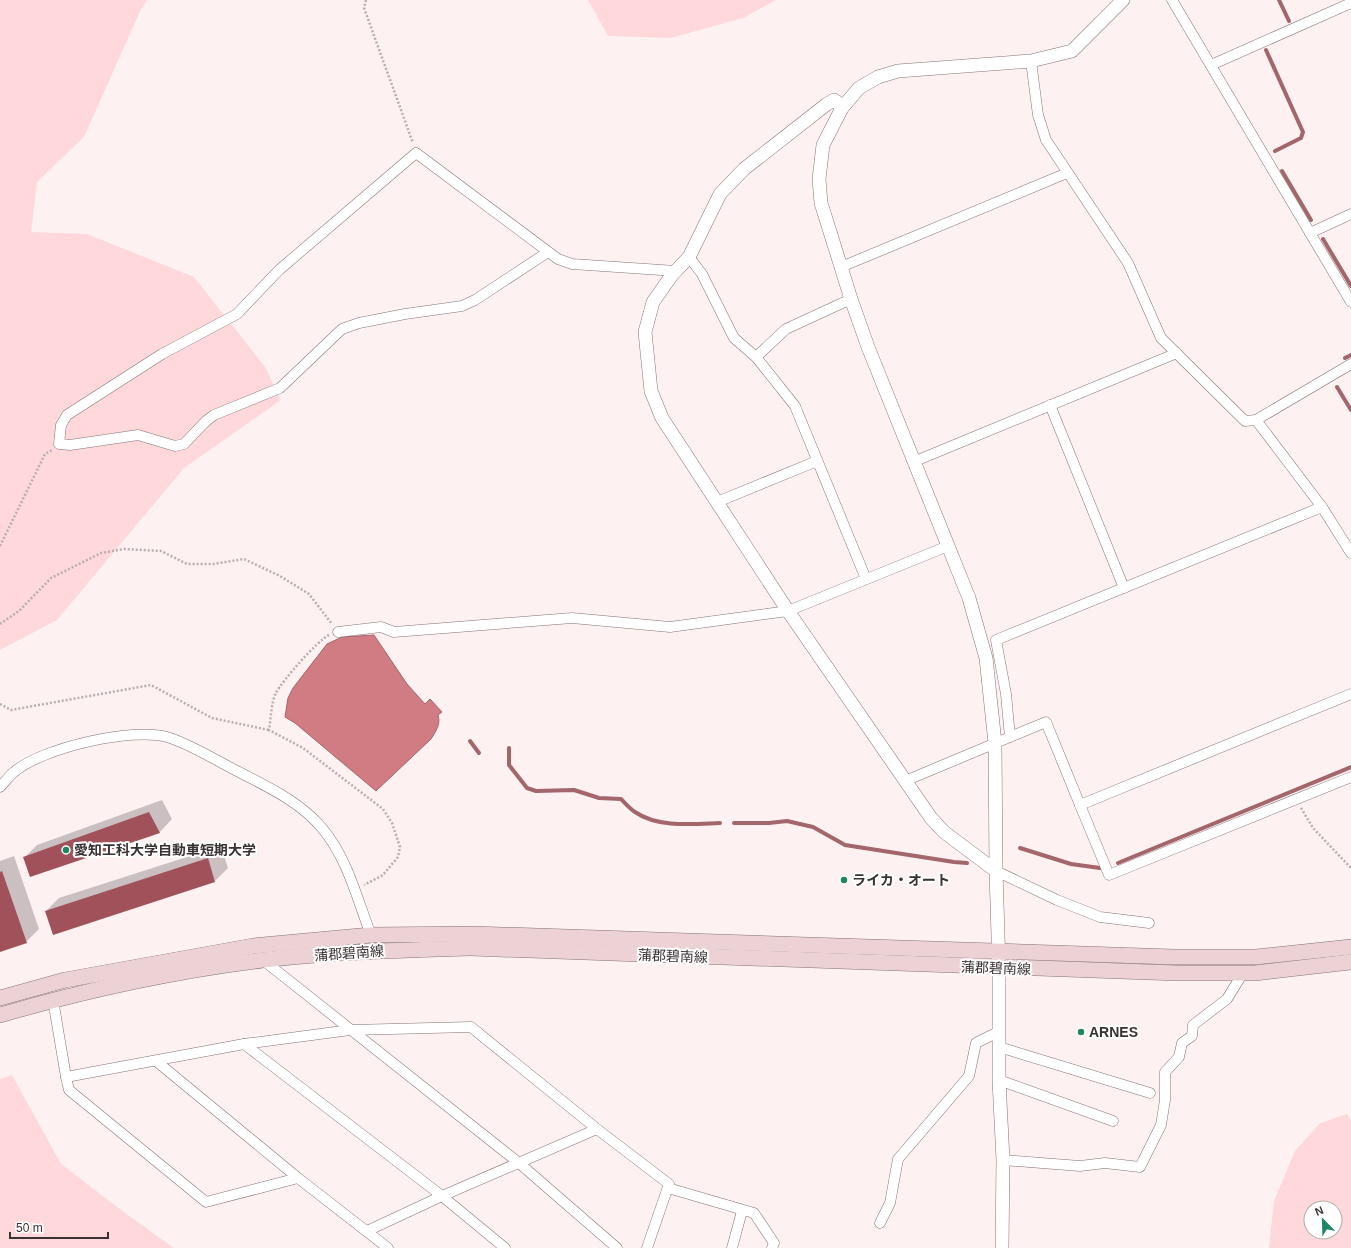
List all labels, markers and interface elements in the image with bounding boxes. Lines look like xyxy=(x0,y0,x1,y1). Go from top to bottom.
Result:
place label: 愛知工科大学自動車短期大学 xyxy=(74,842,256,858)
marker: 愛知工科大学自動車短期大学 xyxy=(61,845,71,855)
place label: ライカ・オート xyxy=(852,872,950,888)
marker: ライカ・オート xyxy=(839,875,849,885)
street label: 蒲郡碧南線 xyxy=(314,943,384,963)
street label: 蒲郡碧南線 xyxy=(638,947,708,965)
street label: 蒲郡碧南線 xyxy=(961,959,1031,977)
place label: ARNES xyxy=(1089,1024,1138,1040)
marker: ARNES xyxy=(1076,1027,1086,1037)
north arrow xyxy=(1303,1200,1343,1240)
text: N xyxy=(1313,1204,1325,1218)
scale bar xyxy=(10,1214,108,1240)
text: 50 m xyxy=(16,1221,43,1235)

